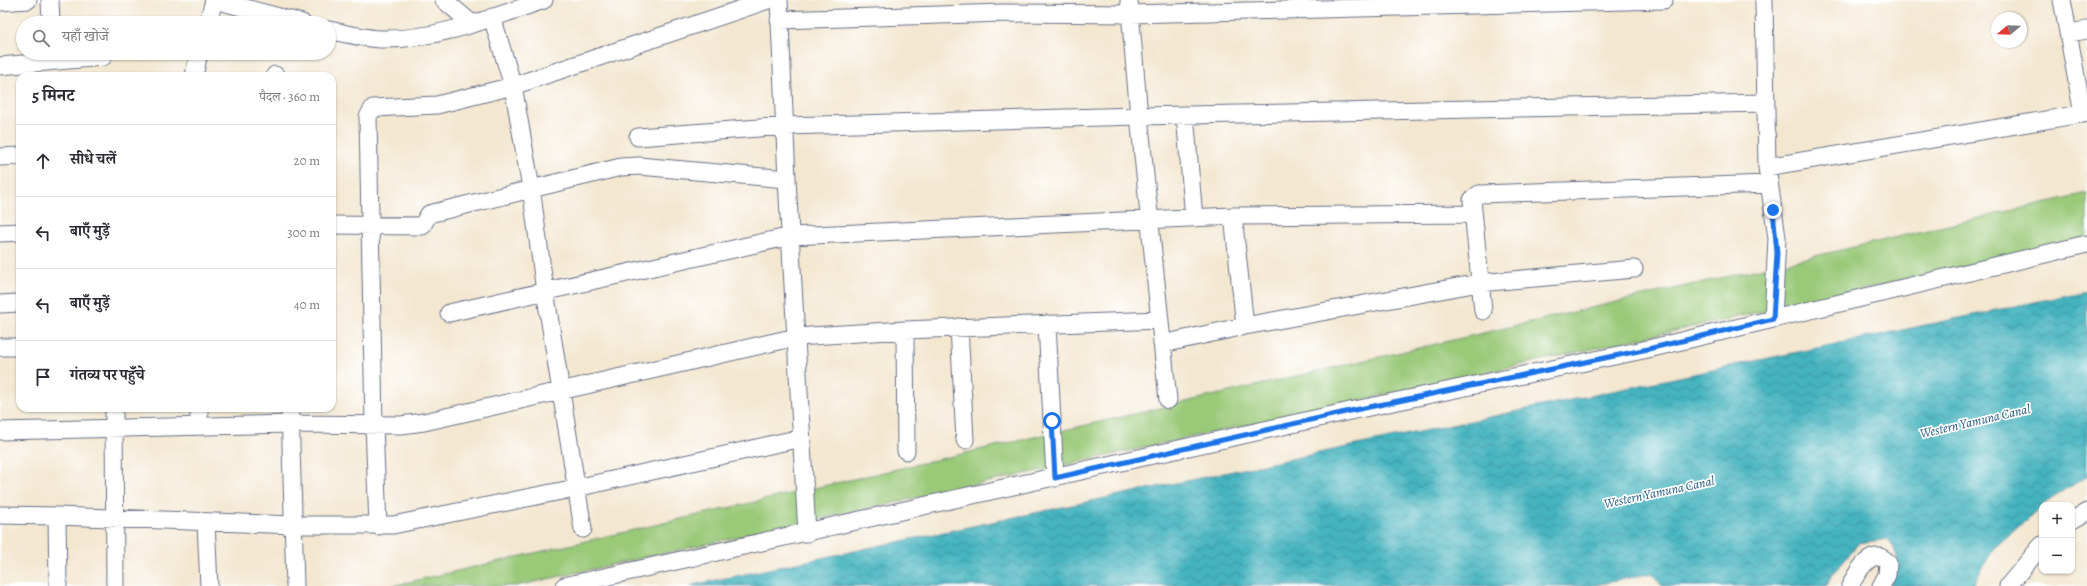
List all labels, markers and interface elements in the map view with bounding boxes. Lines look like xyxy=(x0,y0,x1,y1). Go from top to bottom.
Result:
north arrow xyxy=(1991,12,2027,48)
search box xyxy=(16,16,336,60)
text: यहाँ खोजें xyxy=(62,26,109,46)
icon: search xyxy=(30,27,52,49)
text: 5 मिनट xyxy=(32,84,74,107)
text: पैदल · 360 m xyxy=(259,88,320,105)
text: सीधे चलें xyxy=(70,149,116,169)
icon: ahead xyxy=(32,150,54,172)
text: 20 m xyxy=(294,152,320,169)
route end xyxy=(1764,201,1782,219)
text: बाएँ मुड़ें xyxy=(70,221,110,241)
icon: left xyxy=(32,222,54,244)
text: 300 m xyxy=(287,224,320,241)
text: बाएँ मुड़ें xyxy=(70,293,110,313)
icon: left xyxy=(32,294,54,316)
text: 40 m xyxy=(294,296,320,313)
text: गंतव्य पर पहुँचे xyxy=(70,365,145,385)
icon: arrive xyxy=(32,366,54,388)
water label: Western Yamuna Canal xyxy=(1918,400,2033,442)
route start xyxy=(1043,412,1061,430)
water label: Western Yamuna Canal xyxy=(1602,472,1717,512)
map controls xyxy=(2039,502,2075,574)
button: + xyxy=(2039,502,2075,538)
button: − xyxy=(2039,538,2075,574)

